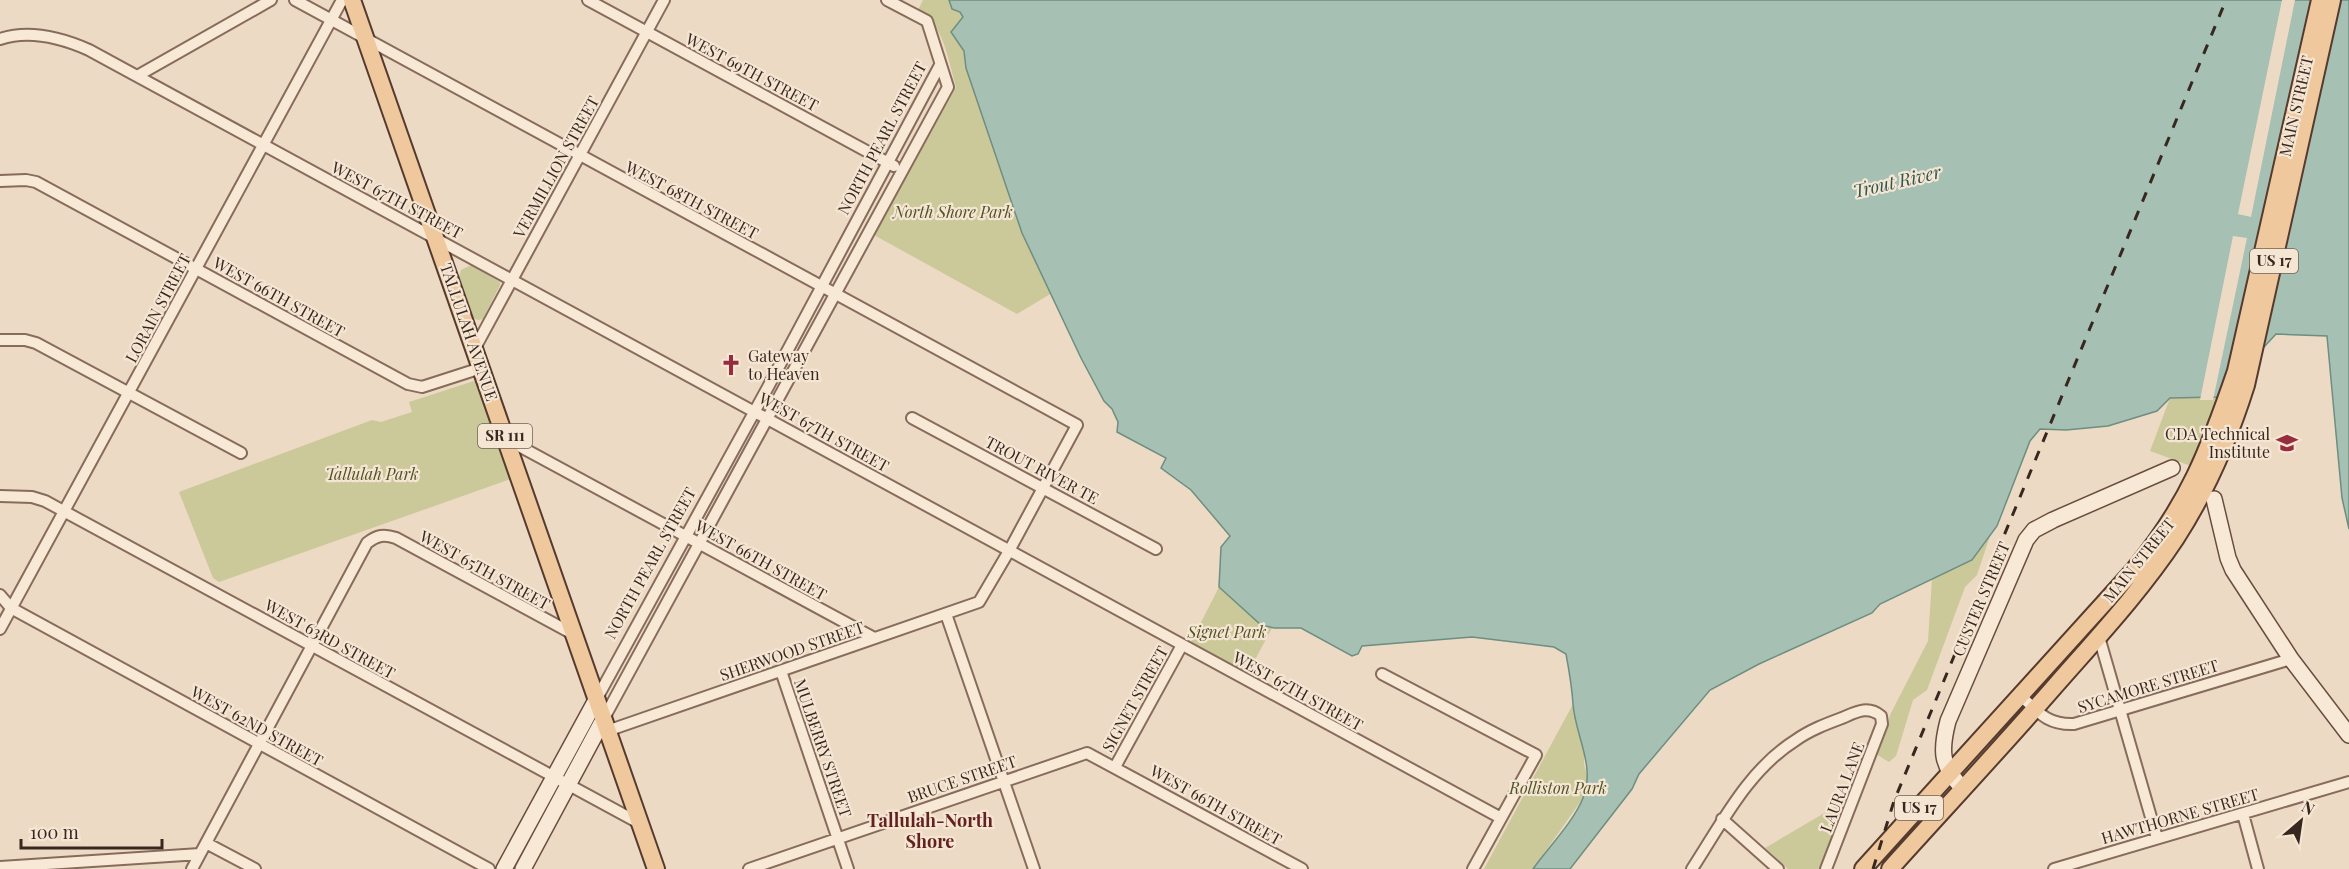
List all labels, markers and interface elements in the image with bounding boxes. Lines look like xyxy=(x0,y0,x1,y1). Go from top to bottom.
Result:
street label: WEST 69TH STREET xyxy=(681,27,822,115)
street label: MAIN STREET xyxy=(2274,53,2317,158)
street label: NORTH PEARL STREET xyxy=(832,58,931,218)
street label: VERMILLION STREET xyxy=(507,92,603,242)
street label: WEST 68TH STREET xyxy=(621,155,762,243)
street label: WEST 67TH STREET xyxy=(327,156,466,243)
water label: Trout River xyxy=(1851,159,1944,203)
park label: North Shore Park xyxy=(891,201,1013,222)
road number: US 17 xyxy=(2250,249,2298,273)
street label: LORAIN STREET xyxy=(120,250,195,366)
street label: WEST 66TH STREET xyxy=(209,251,349,341)
street label: TALLULAH AVENUE xyxy=(436,260,503,404)
place label: Gateway to Heaven xyxy=(748,345,820,384)
church icon: Gateway to Heaven xyxy=(719,353,743,377)
street label: WEST 67TH STREET xyxy=(755,387,893,476)
place label: CDA Technical Institute xyxy=(2165,423,2270,462)
road number: SR 111 xyxy=(478,424,532,448)
street label: TROUT RIVER TE xyxy=(982,431,1103,508)
school or university icon: CDA Technical Institute xyxy=(2275,431,2299,455)
park label: Tallulah Park xyxy=(325,463,419,484)
street label: NORTH PEARL STREET xyxy=(599,483,700,642)
street label: MAIN STREET xyxy=(2098,513,2179,606)
street label: WEST 66TH STREET xyxy=(691,514,831,604)
street label: WEST 65TH STREET xyxy=(416,525,554,614)
street label: CUSTER STREET xyxy=(1947,538,2014,659)
street label: WEST 63RD STREET xyxy=(260,593,399,683)
street label: SHERWOOD STREET xyxy=(717,616,867,685)
park label: Signet Park xyxy=(1186,621,1267,642)
street label: SIGNET STREET xyxy=(1097,642,1172,756)
street label: WEST 67TH STREET xyxy=(1229,646,1367,735)
street label: SYCAMORE STREET xyxy=(2075,654,2221,717)
street label: MULBERRY STREET xyxy=(790,676,857,820)
street label: WEST 62ND STREET xyxy=(187,680,327,771)
street label: LAURA LANE xyxy=(1815,739,1868,835)
street label: BRUCE STREET xyxy=(905,750,1019,807)
street label: WEST 66TH STREET xyxy=(1146,759,1286,849)
park label: Rolliston Park xyxy=(1508,777,1607,798)
street label: HAWTHORNE STREET xyxy=(2098,783,2261,848)
north arrow xyxy=(2271,791,2331,851)
text: N xyxy=(2298,795,2319,820)
road number: US 17 xyxy=(1895,796,1943,820)
district label: Tallulah-North Shore xyxy=(867,808,993,853)
scale bar xyxy=(21,812,162,850)
text: 100 m xyxy=(30,820,79,844)

